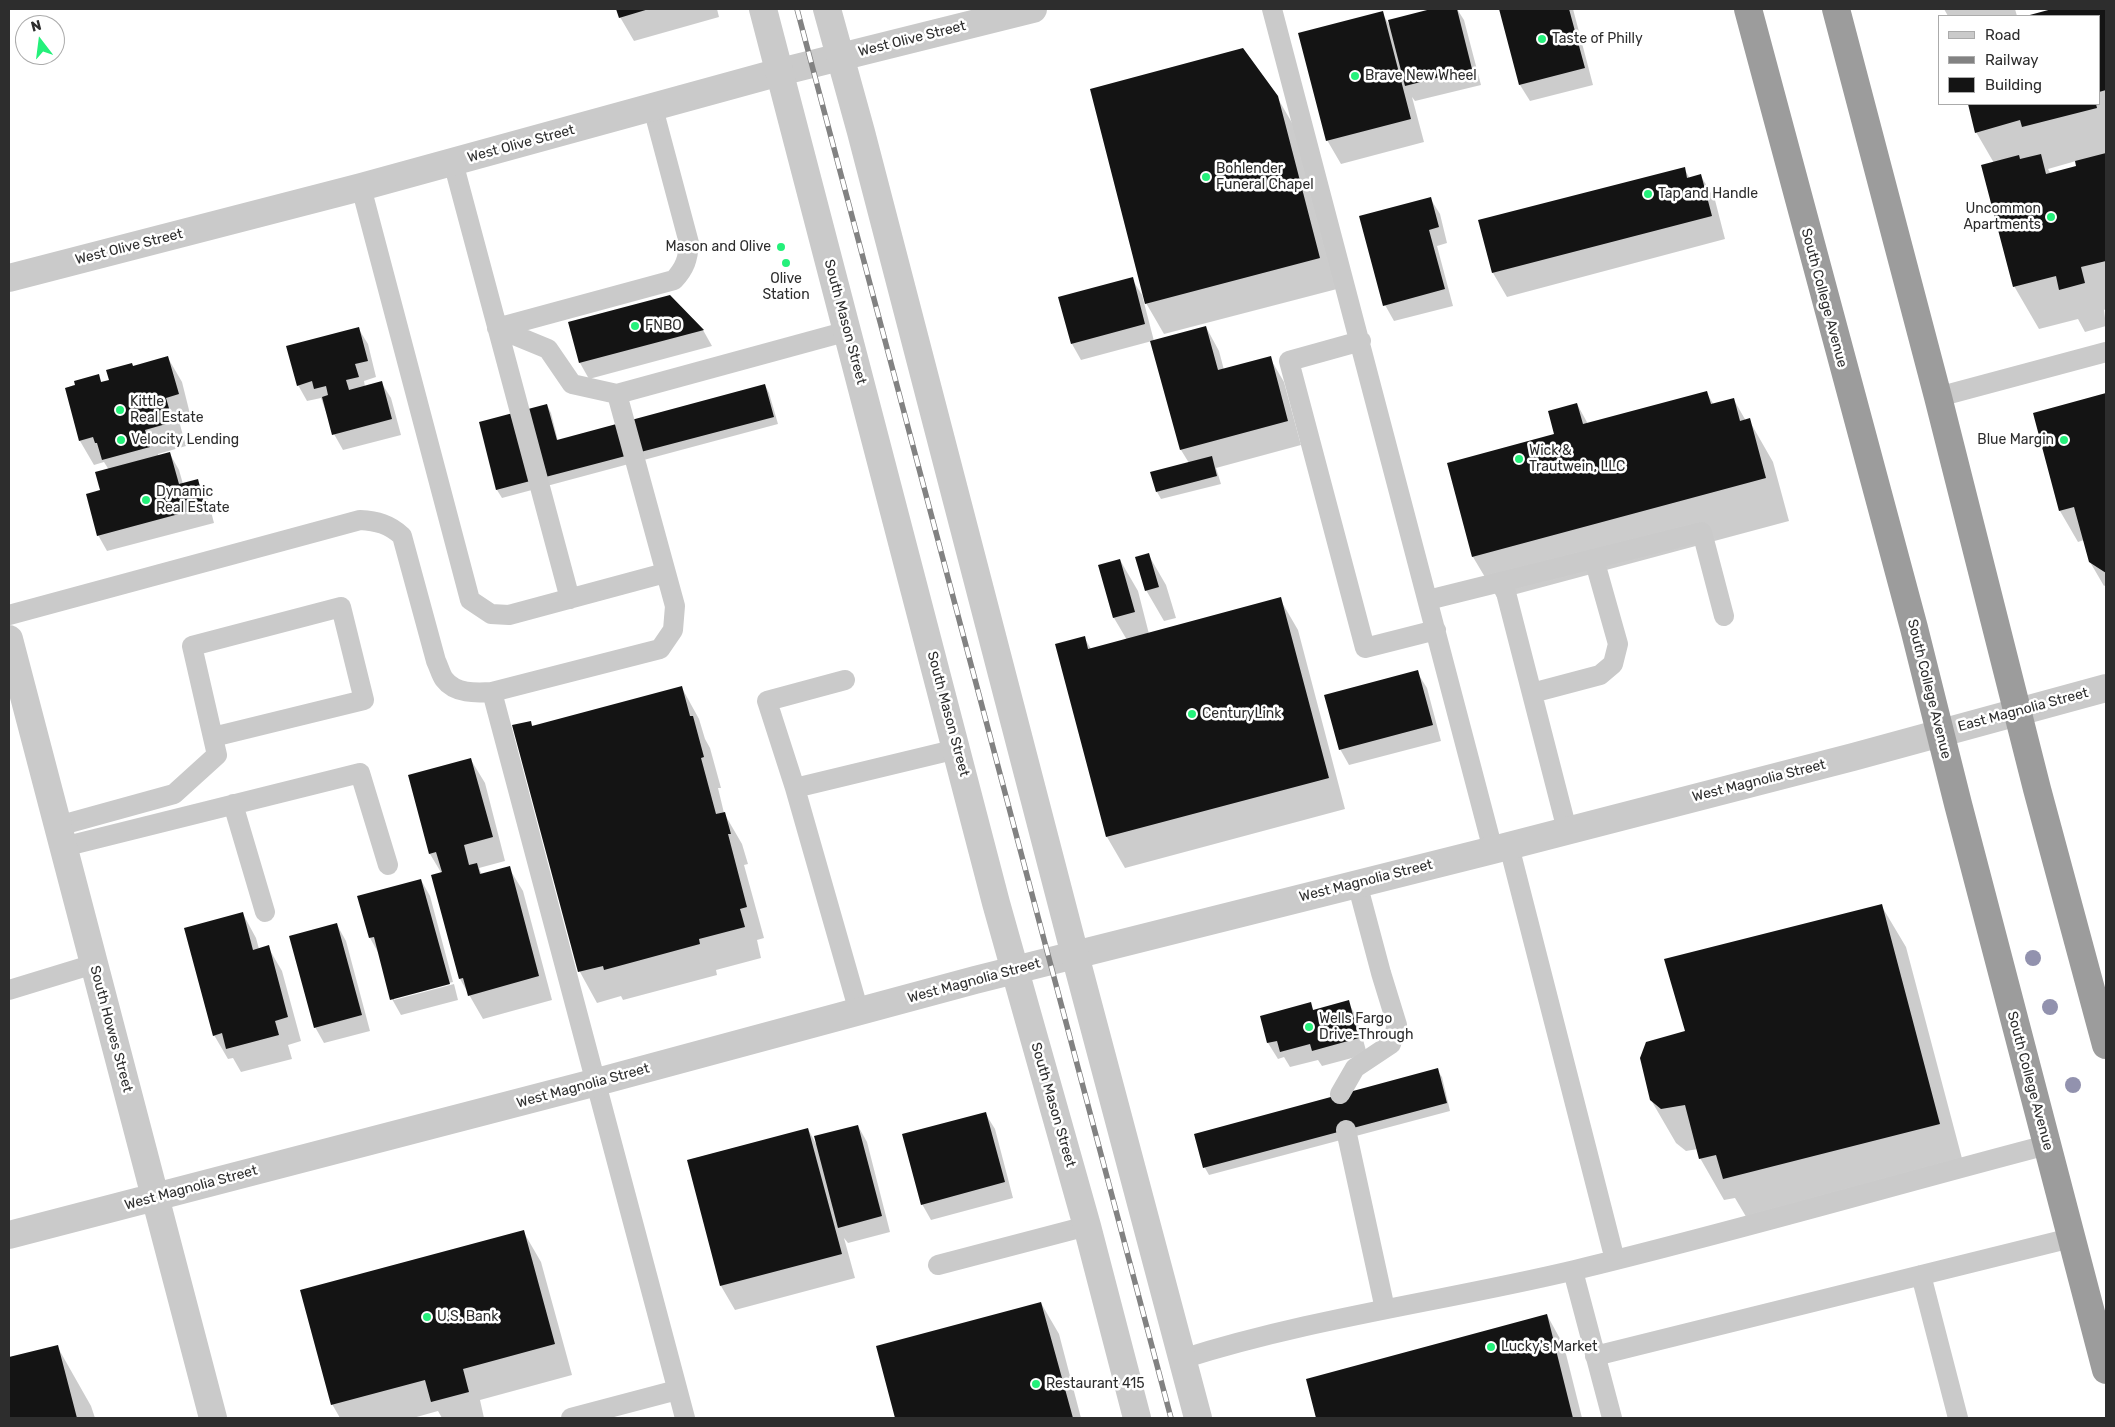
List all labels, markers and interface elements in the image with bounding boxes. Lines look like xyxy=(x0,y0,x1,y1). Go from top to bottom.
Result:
north arrow xyxy=(15,15,65,65)
legend xyxy=(1938,15,2100,105)
text: N xyxy=(29,16,43,36)
street label: West Olive Street xyxy=(856,18,968,60)
text: Road xyxy=(1985,26,2021,44)
place label: Taste of Philly xyxy=(1552,31,1643,47)
marker: Taste of Philly xyxy=(1536,33,1548,45)
text: Railway xyxy=(1985,51,2039,69)
place label: Brave New Wheel xyxy=(1365,68,1477,84)
marker: Brave New Wheel xyxy=(1349,70,1361,82)
text: Building xyxy=(1985,76,2042,94)
street label: West Olive Street xyxy=(466,122,576,166)
place label: Bohlender Funeral Chapel xyxy=(1216,161,1314,193)
marker: Bohlender Funeral Chapel xyxy=(1200,171,1212,183)
place label: Tap and Handle xyxy=(1658,186,1758,202)
marker: Tap and Handle xyxy=(1642,188,1654,200)
place label: Uncommon Apartments xyxy=(1963,201,2041,233)
marker: Uncommon Apartments xyxy=(2045,211,2057,223)
street label: West Olive Street xyxy=(73,226,185,268)
street label: South College Avenue xyxy=(1797,227,1851,369)
place label: Mason and Olive xyxy=(665,239,771,255)
marker: Mason and Olive xyxy=(775,241,787,253)
marker: Olive Station xyxy=(780,257,792,269)
street label: South Mason Street xyxy=(820,258,870,386)
place label: Olive Station xyxy=(762,271,810,304)
place label: FNBO xyxy=(645,318,682,334)
marker: FNBO xyxy=(629,320,641,332)
place label: Kittle Real Estate xyxy=(130,394,204,427)
marker: Kittle Real Estate xyxy=(114,404,126,416)
place label: Velocity Lending xyxy=(131,432,239,448)
place label: Blue Margin xyxy=(1977,432,2054,448)
marker: Velocity Lending xyxy=(115,434,127,446)
marker: Blue Margin xyxy=(2058,434,2070,446)
place label: Wick & Trautwein, LLC xyxy=(1529,443,1625,476)
marker: Wick & Trautwein, LLC xyxy=(1513,453,1525,465)
place label: Dynamic Real Estate xyxy=(156,484,230,516)
marker: Dynamic Real Estate xyxy=(140,494,152,506)
street label: South College Avenue xyxy=(1904,617,1954,761)
street label: South Mason Street xyxy=(923,650,973,778)
street label: East Magnolia Street xyxy=(1956,684,2090,736)
place label: CenturyLink xyxy=(1202,706,1281,722)
marker: CenturyLink xyxy=(1186,708,1198,720)
street label: West Magnolia Street xyxy=(1691,756,1827,806)
street label: West Magnolia Street xyxy=(1298,856,1434,906)
street label: West Magnolia Street xyxy=(906,955,1042,1007)
street label: South Howes Street xyxy=(86,964,136,1094)
street label: South College Avenue xyxy=(2003,1010,2057,1152)
place label: Wells Fargo Drive-Through xyxy=(1319,1011,1413,1044)
marker: Wells Fargo Drive-Through xyxy=(1303,1021,1315,1033)
street label: South Mason Street xyxy=(1027,1041,1079,1169)
street label: West Magnolia Street xyxy=(515,1060,651,1112)
street label: West Magnolia Street xyxy=(123,1162,259,1214)
place label: U.S. Bank xyxy=(437,1309,498,1325)
marker: U.S. Bank xyxy=(421,1311,433,1323)
place label: Lucky's Market xyxy=(1501,1339,1597,1355)
marker: Lucky's Market xyxy=(1485,1341,1497,1353)
place label: Restaurant 415 xyxy=(1046,1376,1145,1392)
marker: Restaurant 415 xyxy=(1030,1378,1042,1390)

